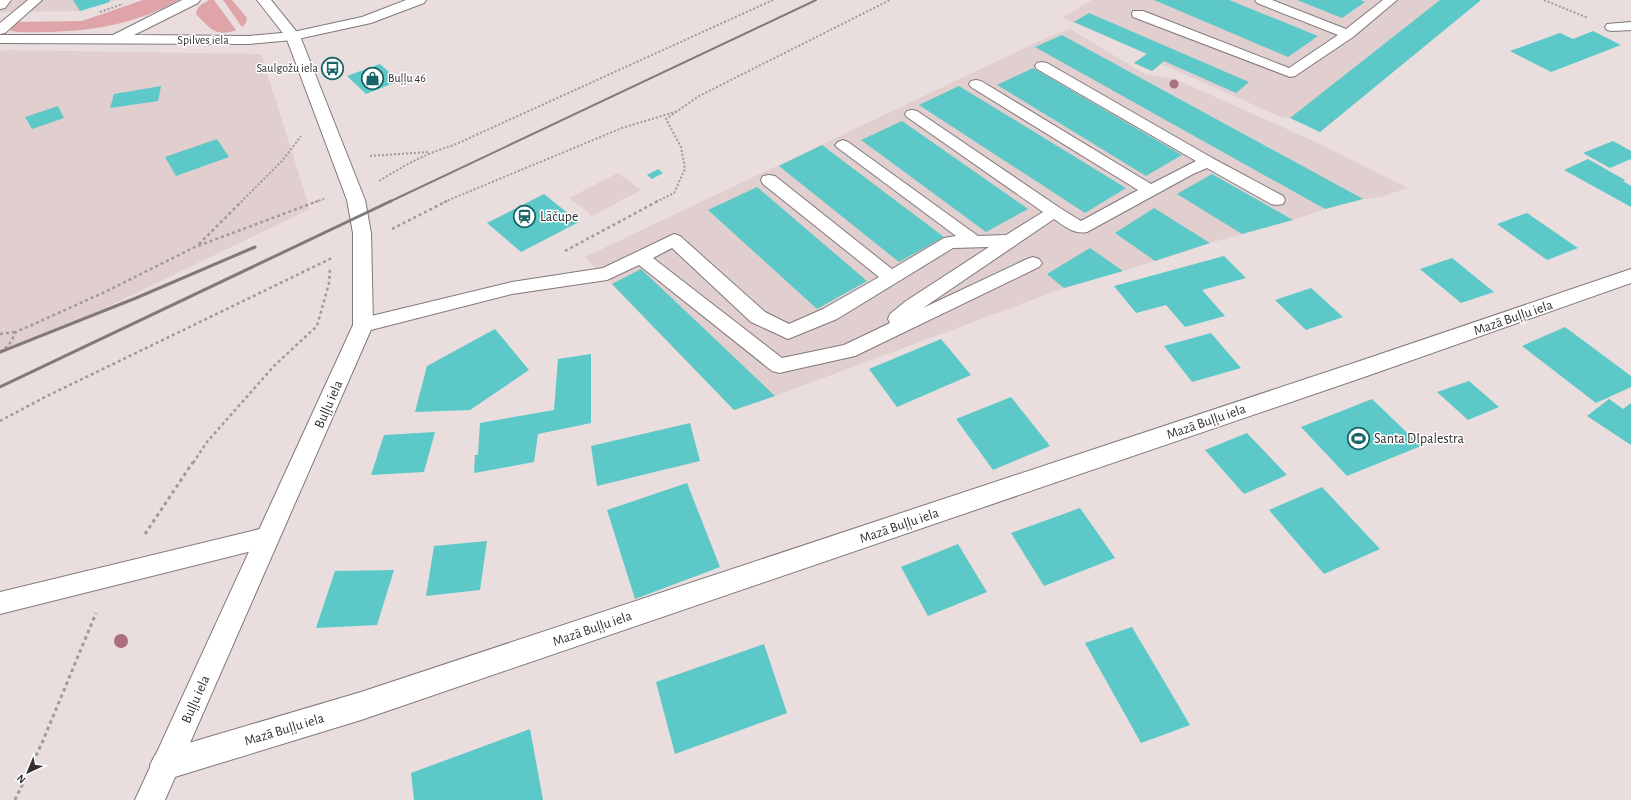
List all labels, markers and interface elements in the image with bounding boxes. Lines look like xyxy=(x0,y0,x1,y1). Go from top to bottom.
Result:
street label: Spilves iela xyxy=(177,34,229,46)
bus stop icon: Saulgožu iela xyxy=(320,55,346,81)
place label: Saulgožu iela xyxy=(256,62,318,74)
shop icon: Buļļu 46 xyxy=(359,65,385,91)
place label: Buļļu 46 xyxy=(388,72,426,86)
station icon: Lāčupe xyxy=(512,203,538,229)
place label: Lāčupe xyxy=(540,210,578,224)
street label: Mazā Buļļu iela xyxy=(1472,298,1556,339)
street label: Buļļu iela xyxy=(312,378,347,431)
street label: Mazā Buļļu iela xyxy=(1165,402,1249,443)
sports icon: Santa DIpalestra xyxy=(1345,425,1371,451)
place label: Santa DIpalestra xyxy=(1374,432,1464,446)
street label: Mazā Buļļu iela xyxy=(858,506,942,547)
street label: Mazā Buļļu iela xyxy=(551,609,635,650)
street label: Buļļu iela xyxy=(179,673,214,726)
street label: Mazā Buļļu iela xyxy=(243,711,327,750)
north arrow xyxy=(8,752,48,792)
text: N xyxy=(15,772,28,785)

